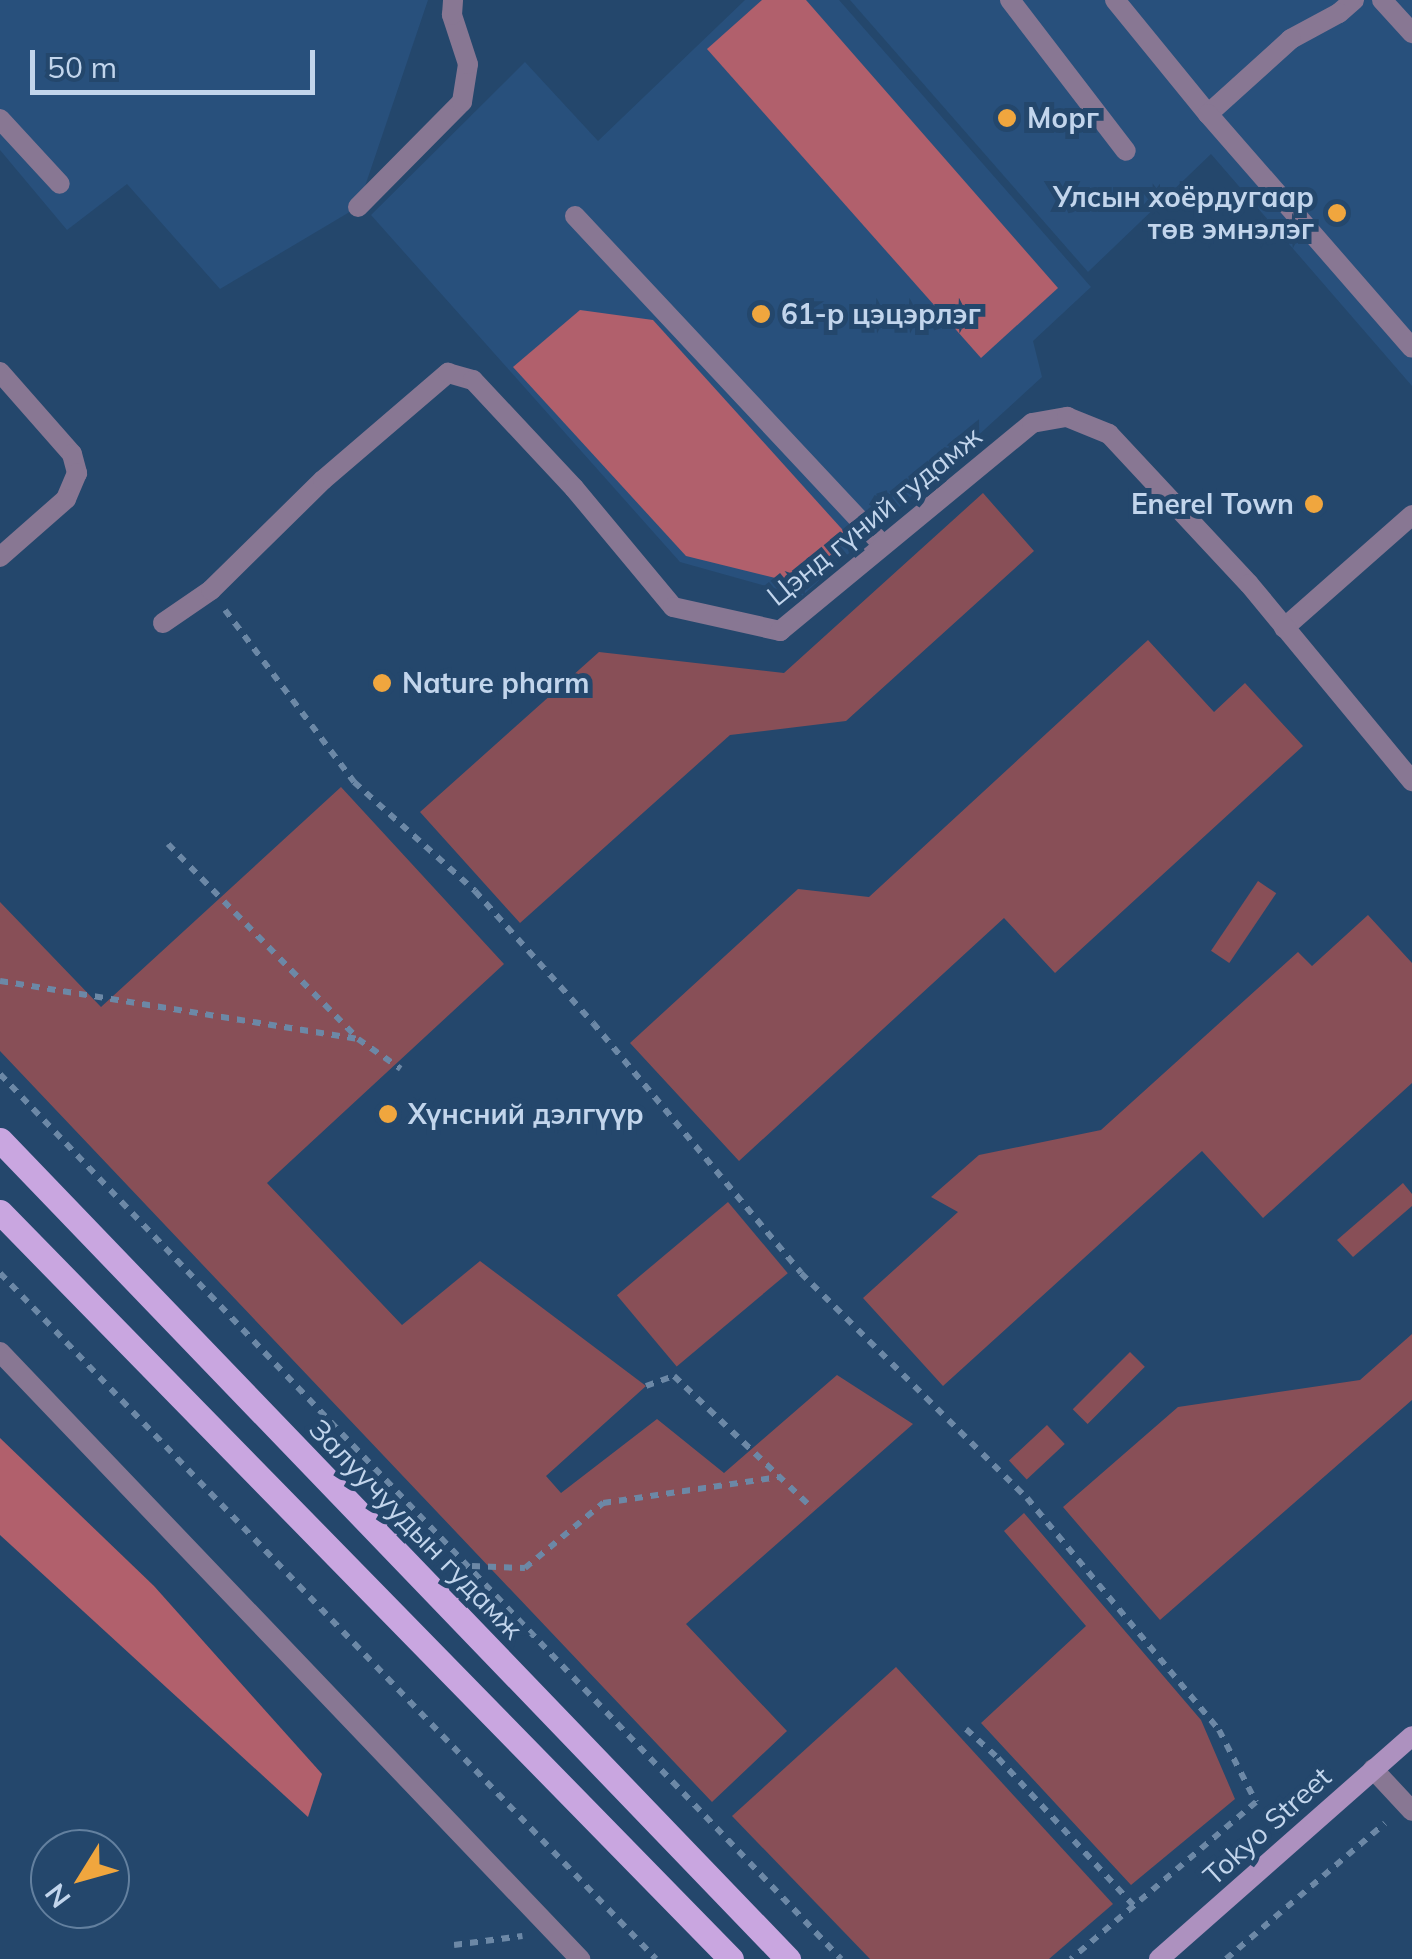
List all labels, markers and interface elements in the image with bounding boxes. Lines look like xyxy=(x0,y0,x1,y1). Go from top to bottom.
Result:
scale bar xyxy=(35,30,320,92)
text: 50 m xyxy=(47,48,117,86)
place label: Морг xyxy=(1027,101,1099,135)
marker: Морг xyxy=(996,107,1018,129)
place label: Улсын хоёрдугаар төв эмнэлэг xyxy=(1053,180,1314,246)
marker: Улсын хоёрдугаар төв эмнэлэг xyxy=(1324,200,1350,226)
place label: 61-р цэцэрлэг xyxy=(781,297,981,331)
marker: 61-р цэцэрлэг xyxy=(750,303,772,325)
street label: Цэнд гүний гудамж xyxy=(760,419,988,613)
place label: Enerel Town xyxy=(1131,487,1294,521)
marker: Enerel Town xyxy=(1303,493,1325,515)
place label: Nature pharm xyxy=(402,666,589,700)
marker: Nature pharm xyxy=(371,672,393,694)
place label: Хүнсний дэлгүүр xyxy=(408,1097,644,1131)
marker: Хүнсний дэлгүүр xyxy=(377,1103,399,1125)
street label: Залуучуудын гудамж xyxy=(302,1412,530,1646)
street label: Tokyo Street xyxy=(1196,1760,1338,1892)
north arrow xyxy=(30,1829,130,1929)
text: N xyxy=(37,1877,78,1915)

